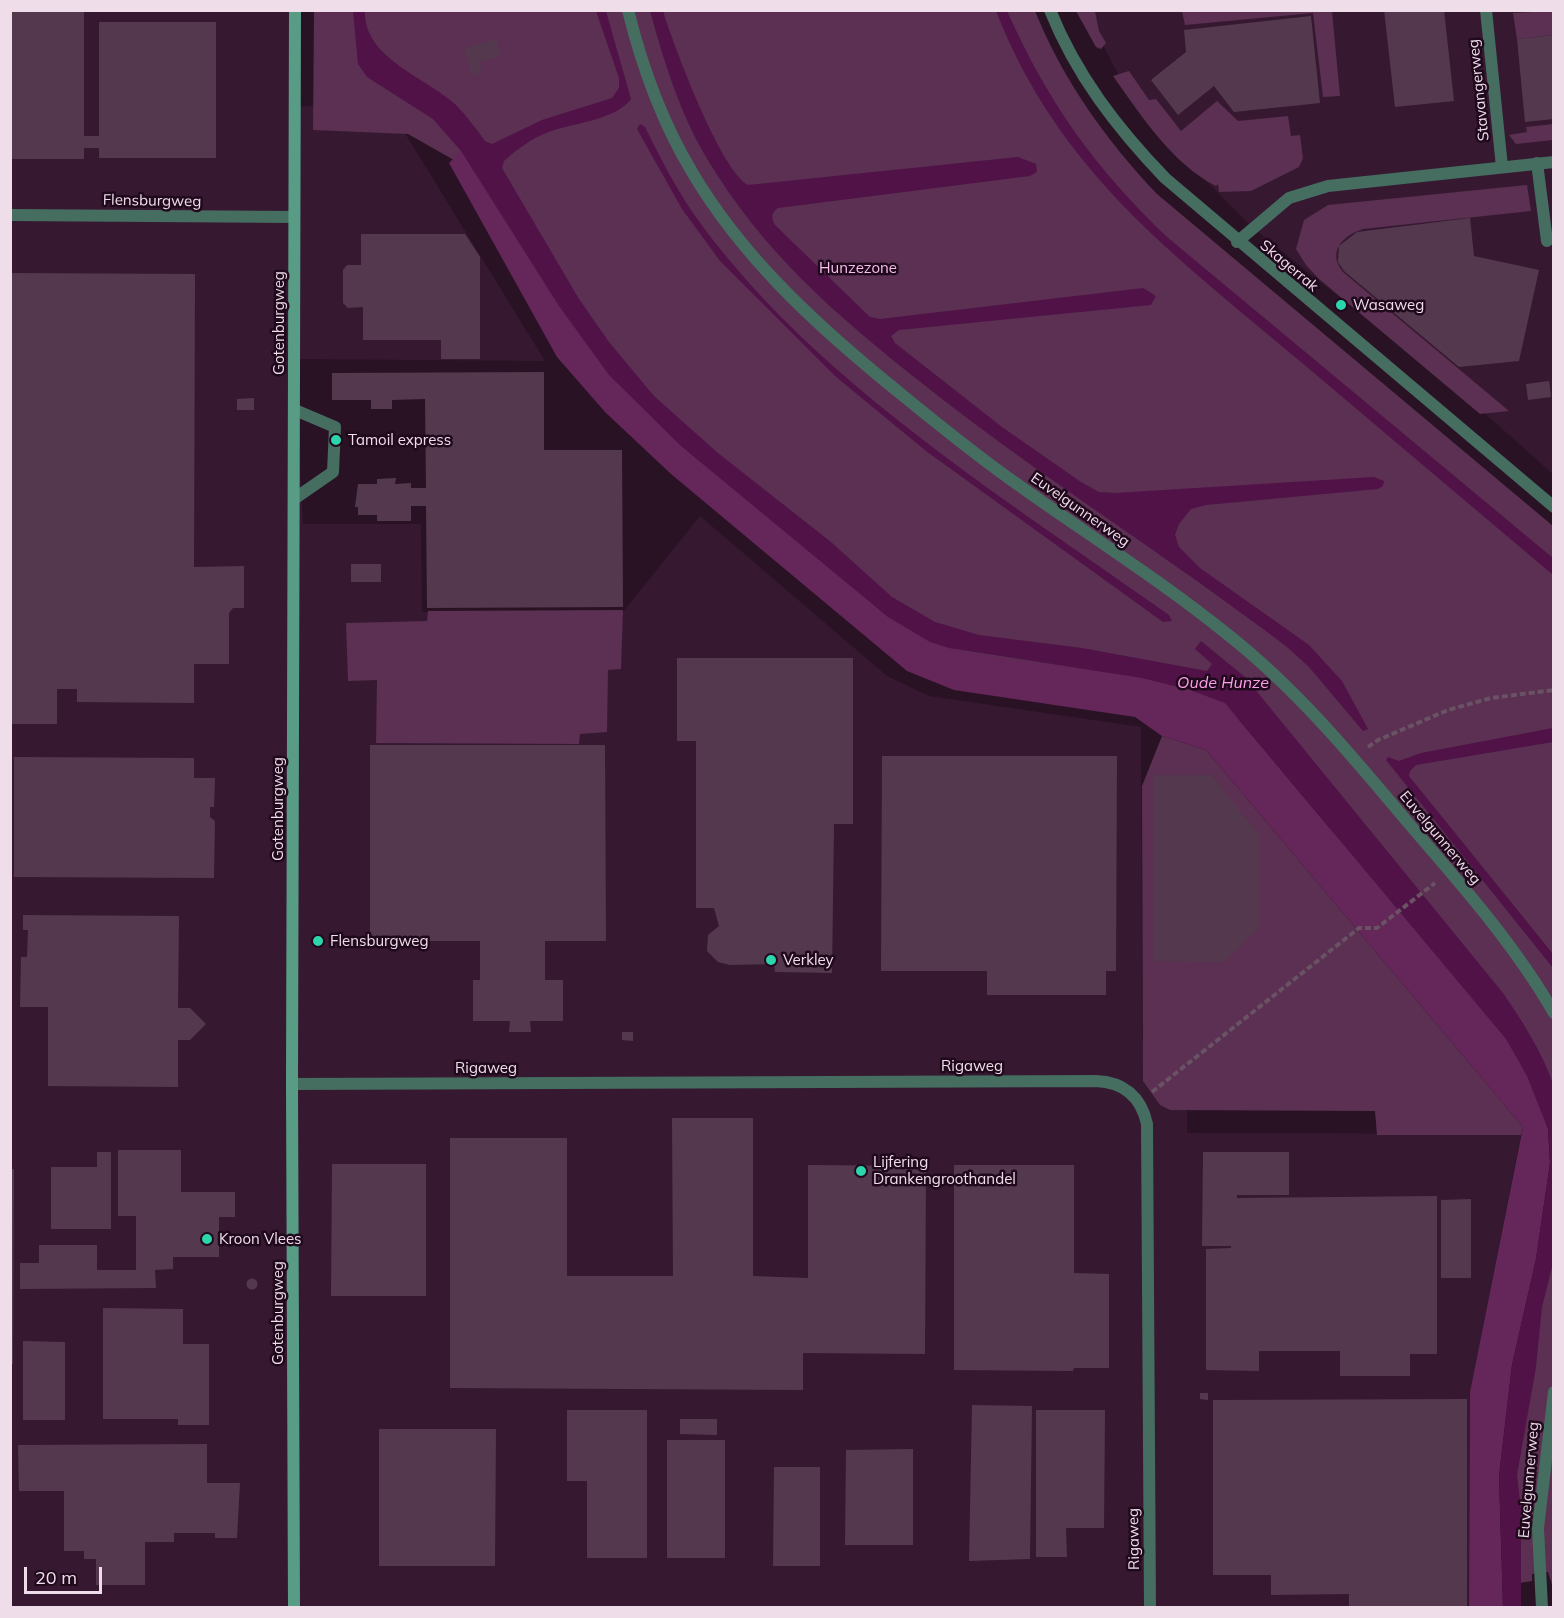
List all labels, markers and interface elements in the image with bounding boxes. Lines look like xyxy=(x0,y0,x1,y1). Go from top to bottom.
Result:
street label: Stavangerweg xyxy=(1465,38,1493,142)
street label: Flensburgweg xyxy=(103,191,201,211)
street label: Skagerrak xyxy=(1256,236,1322,296)
park label: Hunzezone xyxy=(819,259,897,277)
street label: Gotenburgweg xyxy=(270,271,288,375)
place label: Wasaweg xyxy=(1353,296,1424,314)
marker: Wasaweg xyxy=(1334,298,1348,312)
place label: Tamoil express xyxy=(348,431,451,449)
marker: Tamoil express xyxy=(329,433,343,447)
street label: Euvelgunnerweg xyxy=(1027,469,1133,551)
water label: Oude Hunze xyxy=(1177,673,1269,693)
street label: Gotenburgweg xyxy=(269,757,287,861)
street label: Euvelgunnerweg xyxy=(1396,788,1484,888)
place label: Flensburgweg xyxy=(330,932,429,950)
marker: Flensburgweg xyxy=(311,934,325,948)
place label: Verkley xyxy=(783,951,834,969)
marker: Verkley xyxy=(764,953,778,967)
street label: Rigaweg xyxy=(941,1057,1003,1075)
street label: Rigaweg xyxy=(455,1059,517,1077)
place label: Lijfering Drankengroothandel xyxy=(873,1153,1016,1188)
marker: Lijfering Drankengroothandel xyxy=(854,1164,868,1178)
place label: Kroon Vlees xyxy=(219,1230,301,1248)
marker: Kroon Vlees xyxy=(200,1232,214,1246)
street label: Gotenburgweg xyxy=(269,1261,287,1365)
street label: Euvelgunnerweg xyxy=(1515,1421,1543,1539)
street label: Rigaweg xyxy=(1124,1508,1144,1570)
scale bar xyxy=(27,1555,105,1593)
text: 20 m xyxy=(35,1566,77,1589)

